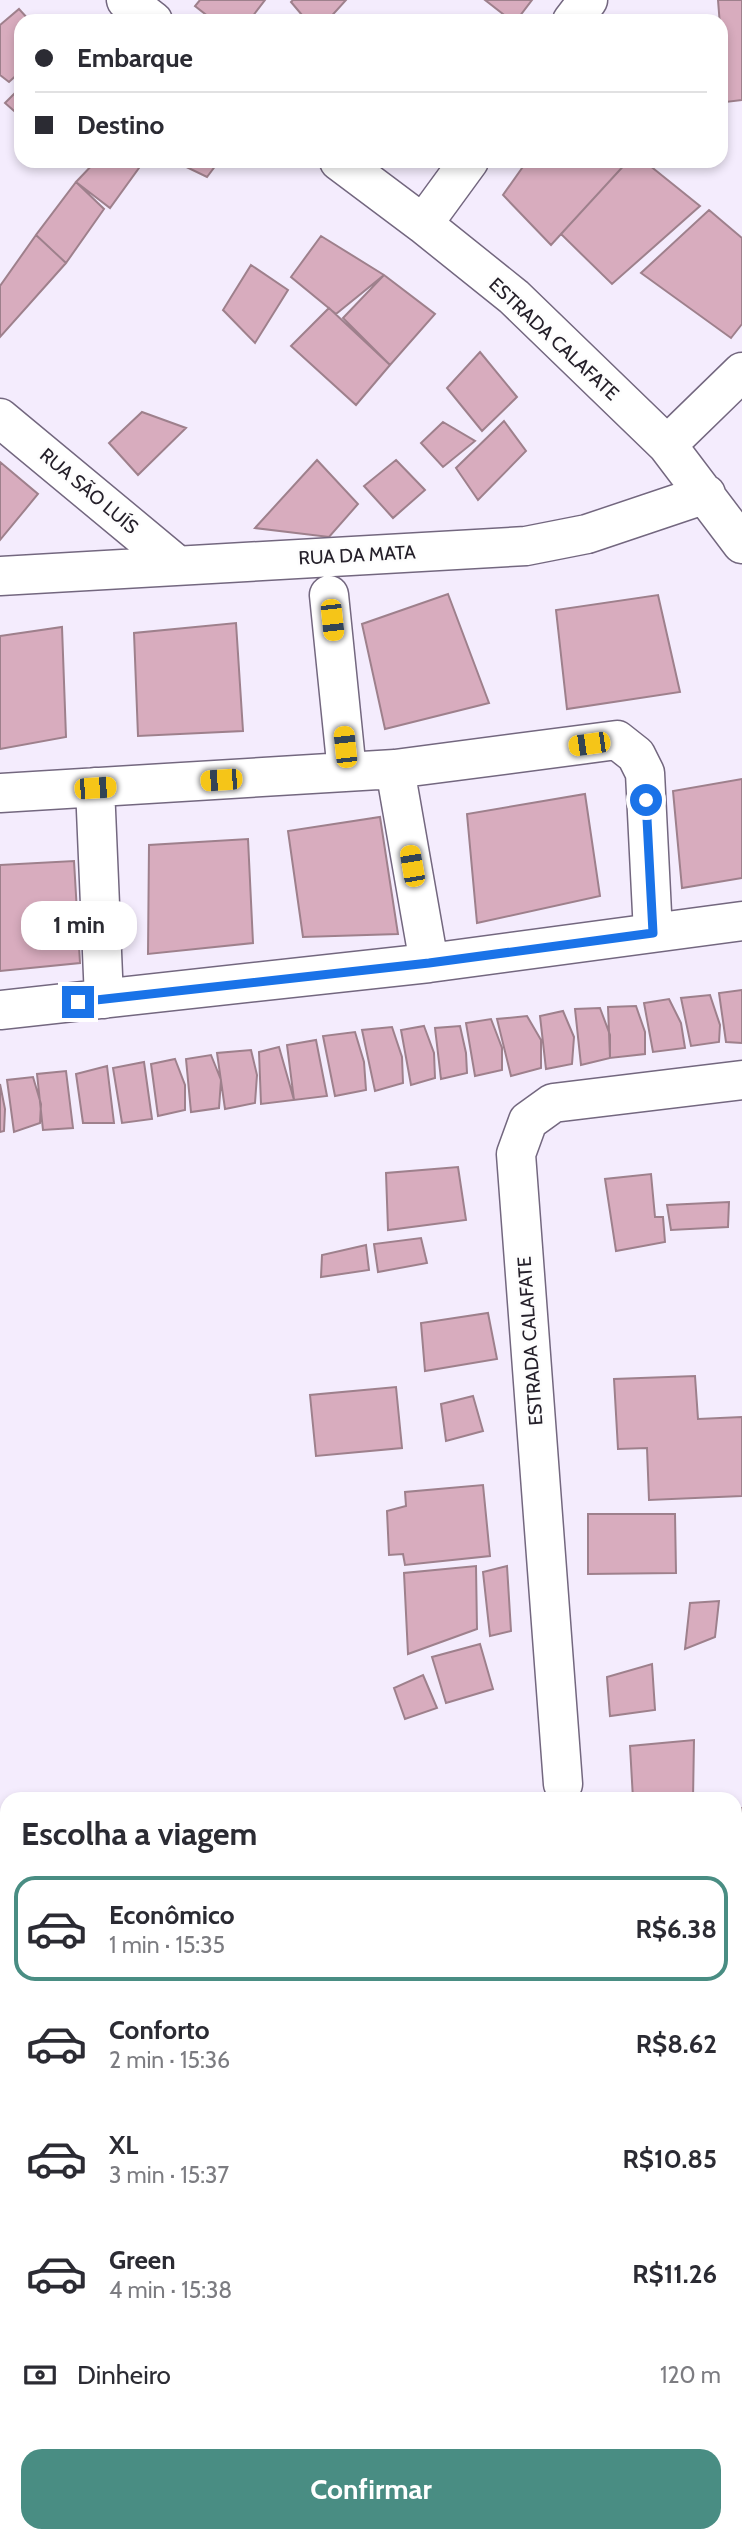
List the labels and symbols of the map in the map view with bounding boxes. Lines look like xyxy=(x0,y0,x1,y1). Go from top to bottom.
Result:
street label: ESTRADA CALAFATE xyxy=(484,273,624,405)
street label: RUA SÃO LUÍS xyxy=(35,442,143,539)
street label: RUA DA MATA xyxy=(298,540,416,570)
car xyxy=(320,598,345,642)
car xyxy=(333,725,358,769)
car xyxy=(567,731,612,757)
car xyxy=(200,768,243,792)
car xyxy=(74,776,117,800)
route start xyxy=(630,784,662,816)
car xyxy=(399,843,426,889)
callout: 1 min xyxy=(20,900,136,950)
route end xyxy=(62,986,94,1018)
street label: ESTRADA CALAFATE xyxy=(513,1256,547,1426)

